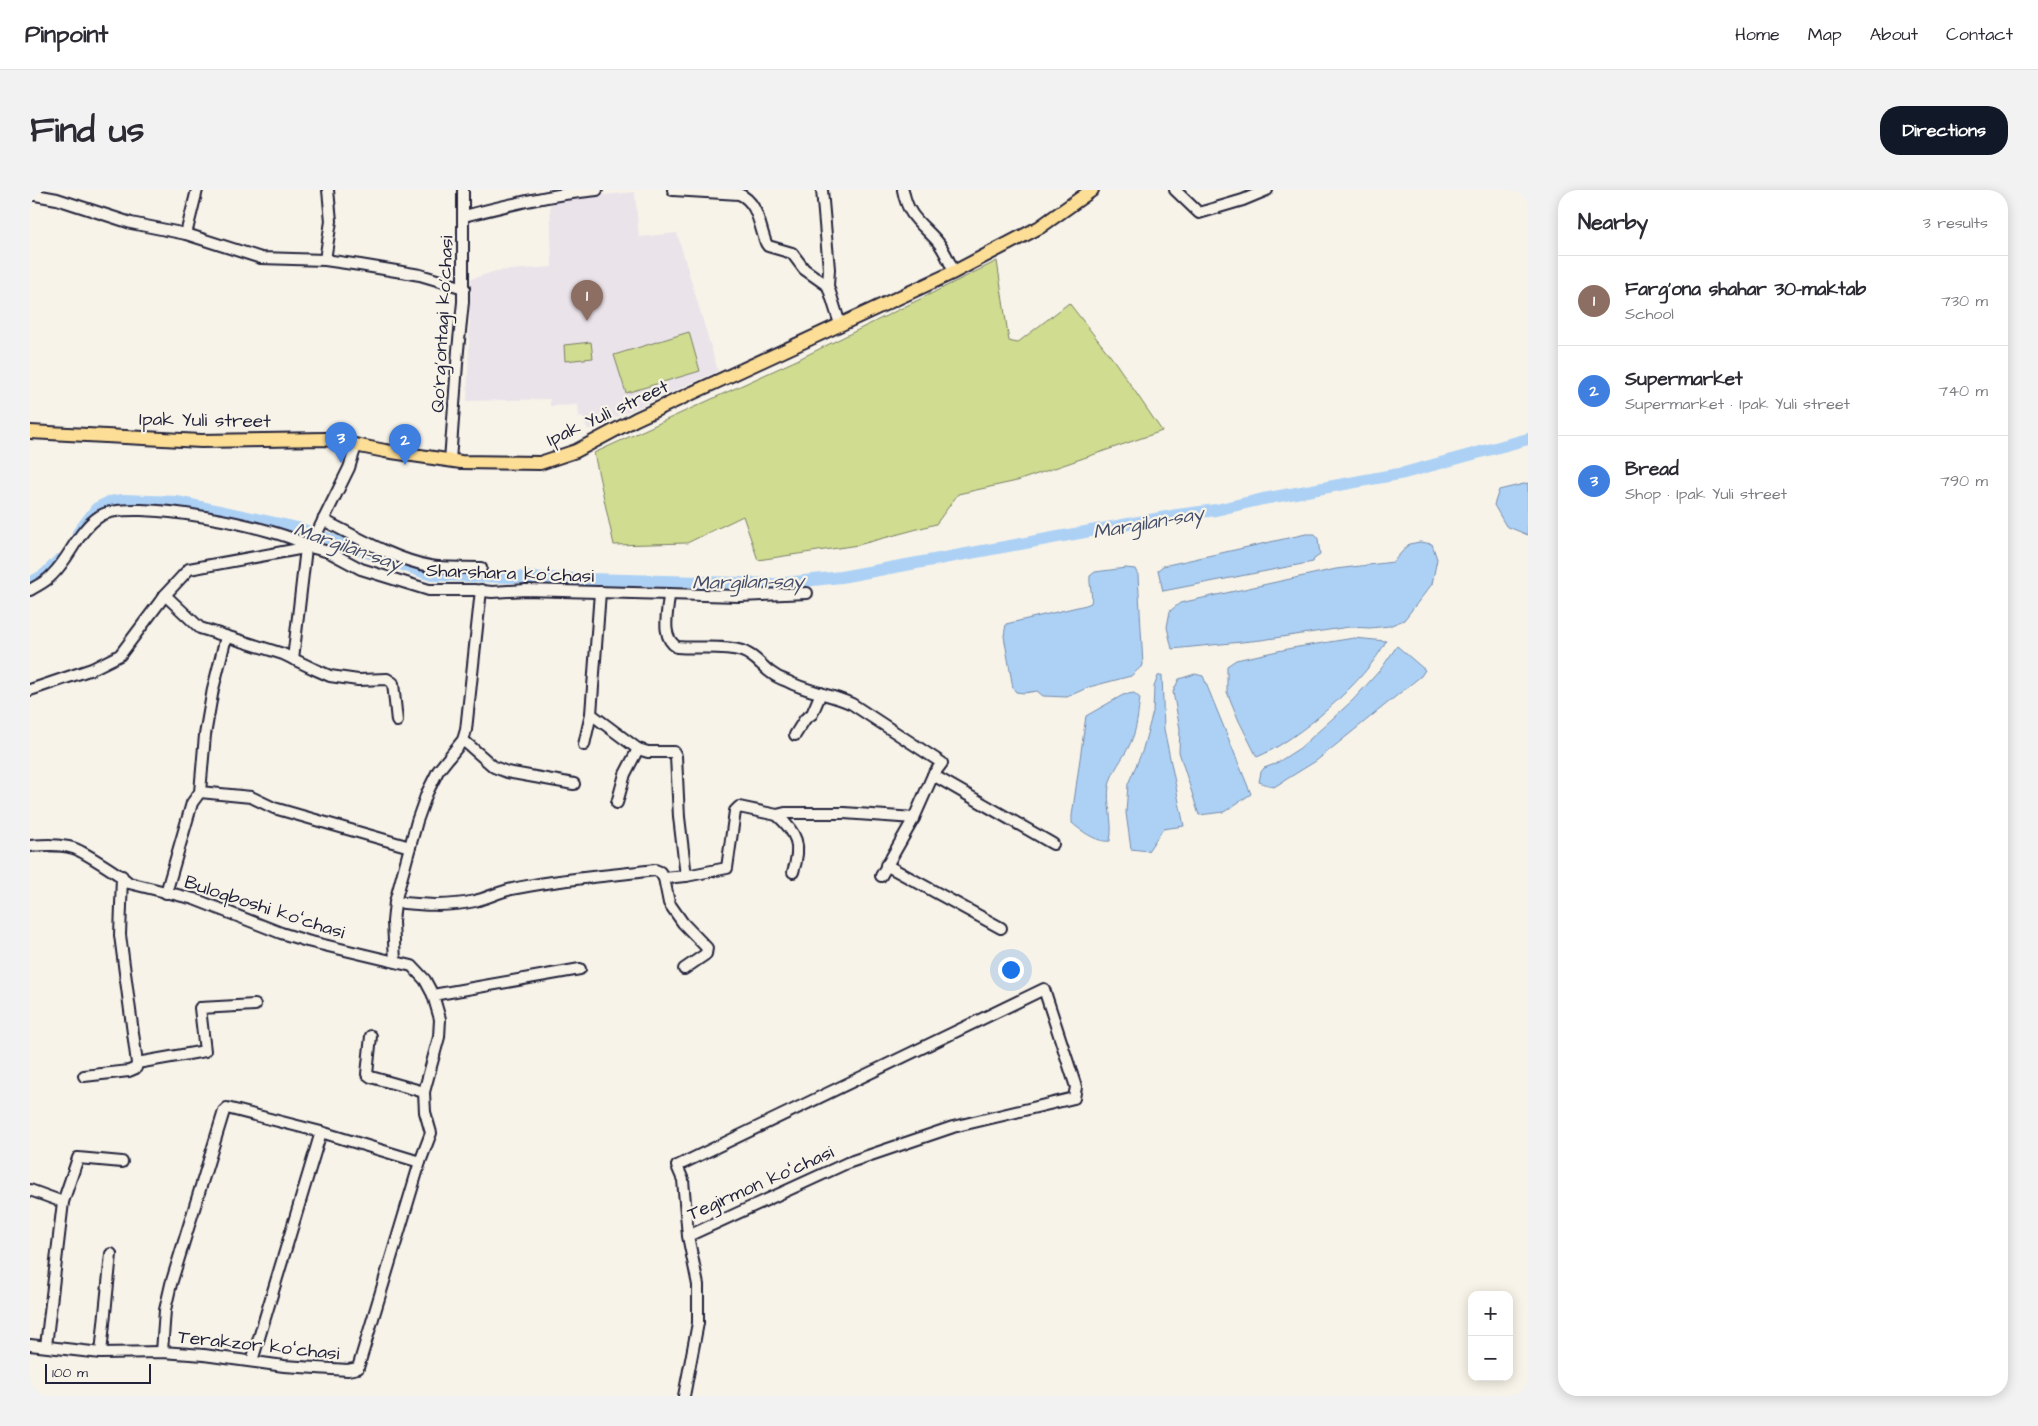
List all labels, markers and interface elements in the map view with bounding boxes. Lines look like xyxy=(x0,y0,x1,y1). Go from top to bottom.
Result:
text: Pinpoint xyxy=(25,18,108,52)
text: Home xyxy=(1735,22,1780,47)
text: Map xyxy=(1808,22,1842,47)
text: About xyxy=(1870,22,1918,47)
text: Contact xyxy=(1946,22,2013,47)
text: Find us xyxy=(30,106,144,155)
button: Directions xyxy=(1880,106,2008,155)
text: Nearby xyxy=(1578,208,1648,237)
text: 3 results xyxy=(1923,212,1988,234)
street label: Qo'rg'ontagi ko'chasi xyxy=(424,235,462,413)
text: Farg'ona shahar 30-maktab xyxy=(1625,276,1866,303)
pin: 1 xyxy=(571,280,603,321)
text: 1 xyxy=(1593,290,1595,312)
text: 730 m xyxy=(1941,290,1988,312)
text: School xyxy=(1625,303,1674,325)
text: Supermarket xyxy=(1625,366,1743,393)
street label: Ipak Yuli street xyxy=(542,373,673,453)
text: 2 xyxy=(1589,380,1599,402)
text: 740 m xyxy=(1938,380,1988,402)
text: Supermarket · Ipak Yuli street xyxy=(1625,393,1850,415)
street label: Ipak Yuli street xyxy=(139,406,271,435)
pin: 3 xyxy=(325,422,357,463)
pin: 2 xyxy=(389,424,421,465)
text: Bread xyxy=(1625,456,1679,483)
text: 3 xyxy=(1590,470,1598,492)
text: 790 m xyxy=(1940,470,1988,492)
text: Shop · Ipak Yuli street xyxy=(1625,483,1787,505)
water label: Margilan-say xyxy=(1091,499,1208,547)
water label: Margilan-say xyxy=(290,516,407,580)
street label: Sharshara koʻchasi xyxy=(425,557,595,590)
water label: Margilan-say xyxy=(692,567,806,598)
street label: Buloqboshi koʻchasi xyxy=(181,869,348,946)
your location xyxy=(998,957,1024,983)
street label: Tegirmon koʻchasi xyxy=(683,1139,839,1229)
map controls xyxy=(1468,1291,1513,1381)
button: + xyxy=(1468,1291,1513,1336)
street label: Terakzor koʻchasi xyxy=(177,1324,341,1367)
button: − xyxy=(1468,1336,1513,1381)
scale bar xyxy=(45,1361,151,1384)
text: 100 m xyxy=(52,1363,88,1383)

